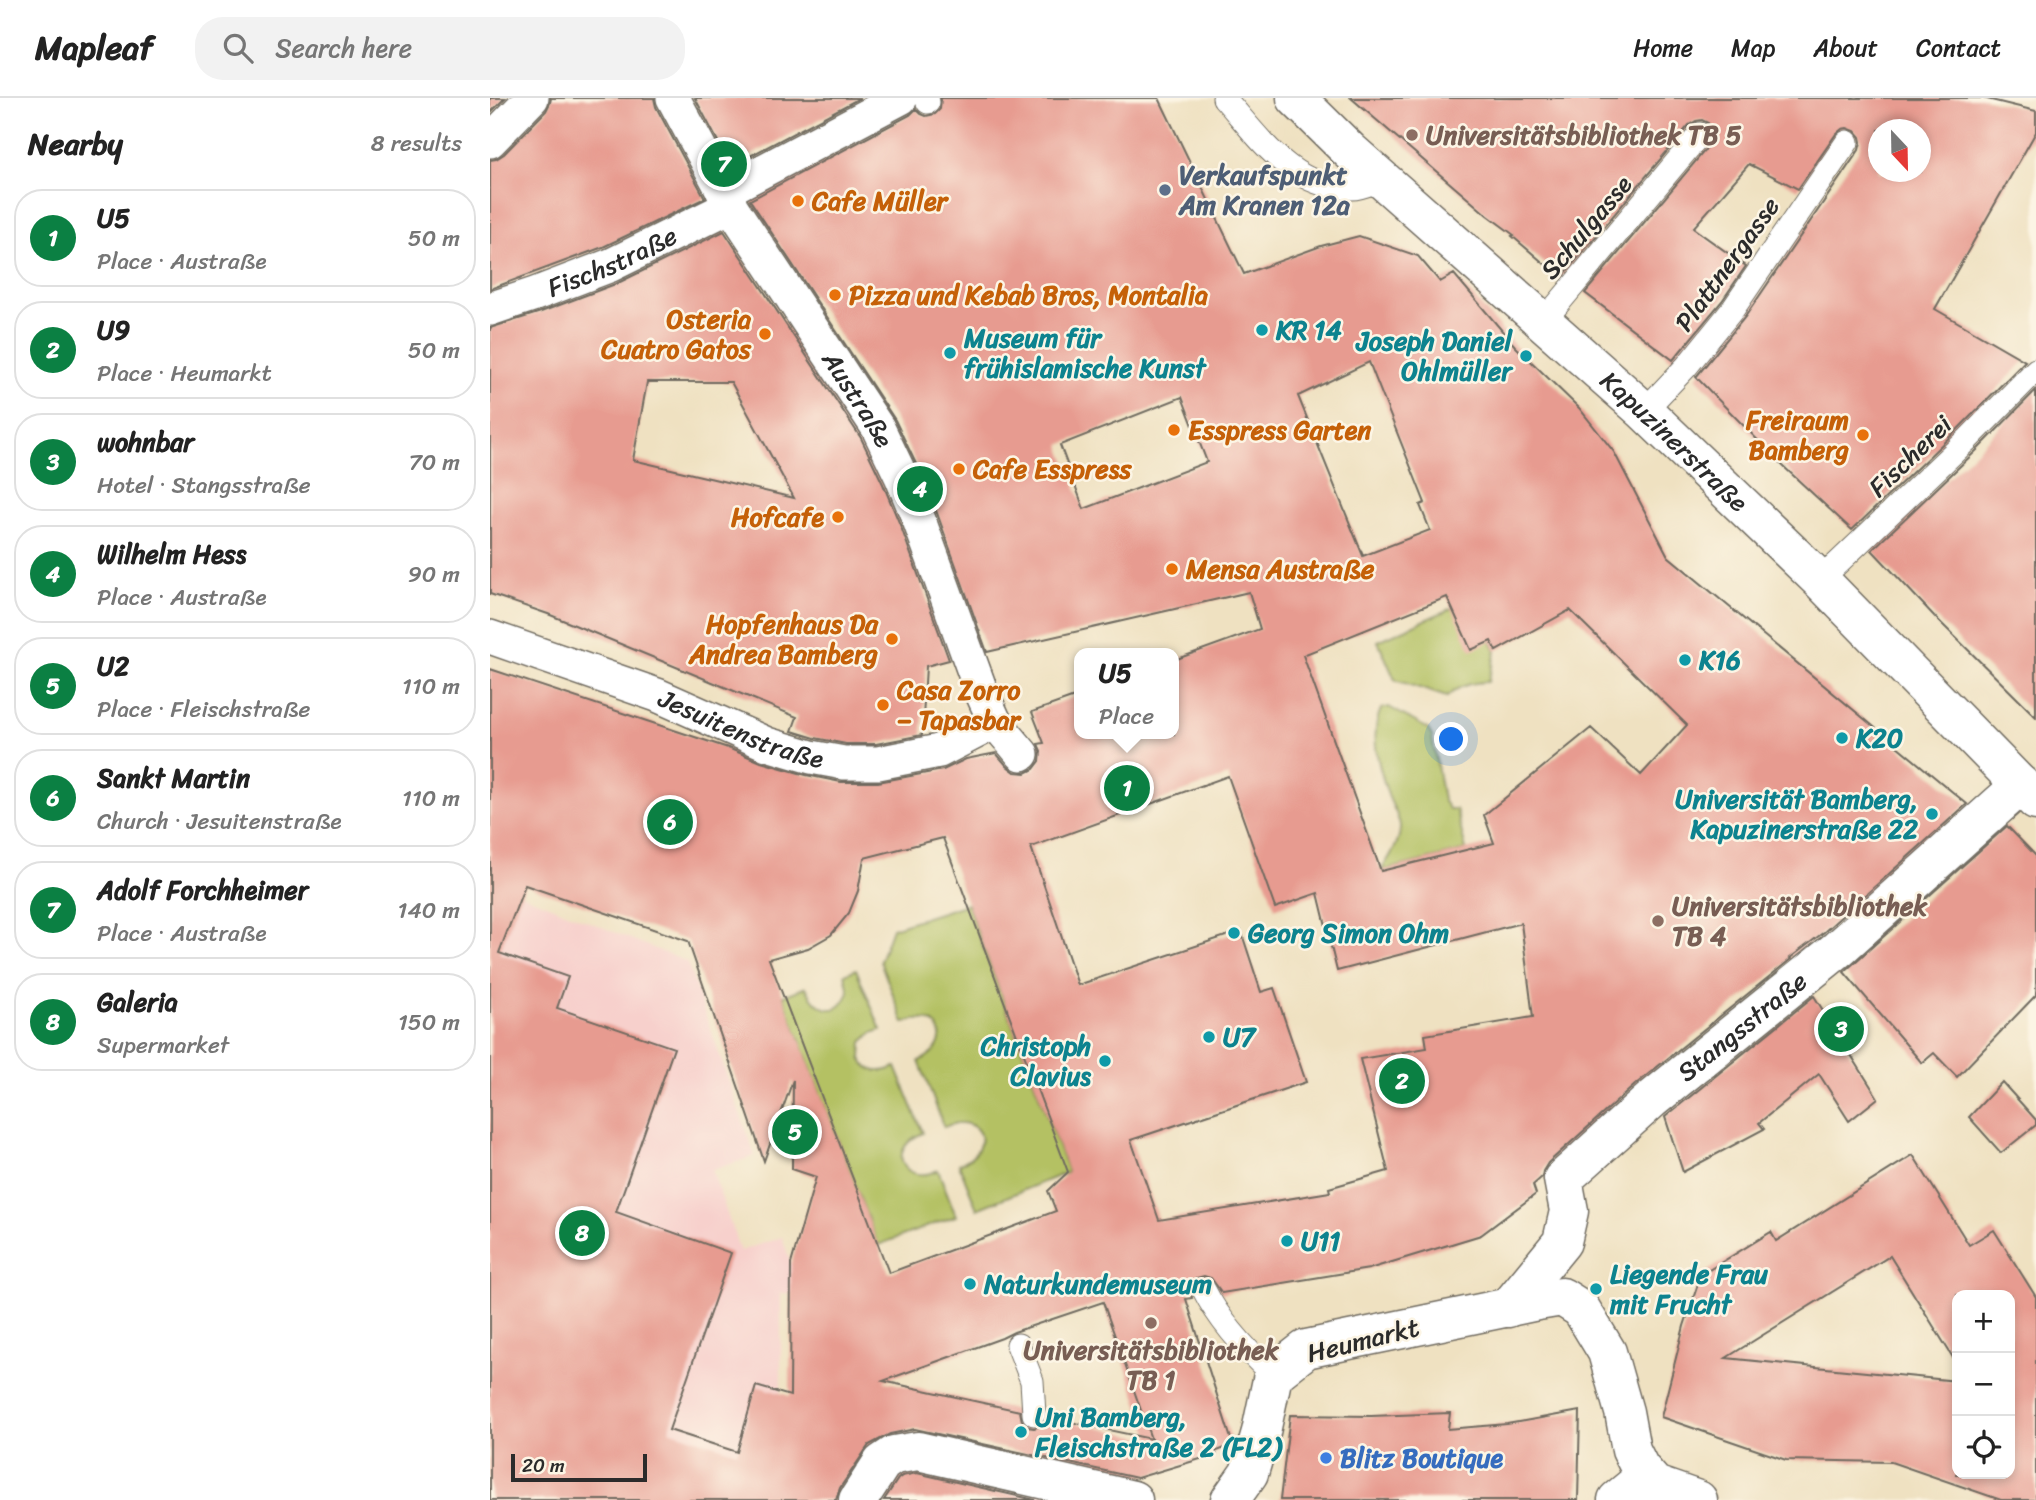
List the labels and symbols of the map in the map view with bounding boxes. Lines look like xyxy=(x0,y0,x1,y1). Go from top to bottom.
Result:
place label: Universitätsbibliothek TB 5 xyxy=(1426,112,1742,158)
north arrow xyxy=(1868,119,1931,182)
marker: Universitätsbibliothek TB 5 xyxy=(1404,127,1420,143)
pin: 7 xyxy=(701,138,747,190)
place label: Verkaufspunkt Am Kranen 12a xyxy=(1178,152,1351,228)
street label: Schulgasse xyxy=(1528,164,1644,290)
place label: Cafe Müller xyxy=(811,178,949,224)
marker: Verkaufspunkt Am Kranen 12a xyxy=(1157,182,1173,198)
street label: Plattnergasse xyxy=(1662,187,1792,341)
marker: Cafe Müller xyxy=(790,193,806,209)
street label: Fischstraße xyxy=(540,213,685,310)
place label: Pizza und Kebab Bros, Montalia xyxy=(849,272,1208,318)
marker: Pizza und Kebab Bros, Montalia xyxy=(827,287,843,303)
place label: Osteria Cuatro Gatos xyxy=(600,296,752,372)
place label: KR 14 xyxy=(1275,307,1342,353)
place label: Museum für frühislamische Kunst xyxy=(963,315,1207,391)
place label: Joseph Daniel Ohlmüller xyxy=(1355,318,1514,394)
marker: KR 14 xyxy=(1254,322,1270,338)
marker: Osteria Cuatro Gatos xyxy=(757,326,773,342)
street label: Austraße xyxy=(809,340,907,456)
marker: Museum für frühislamische Kunst xyxy=(942,345,958,361)
marker: Joseph Daniel Ohlmüller xyxy=(1518,348,1534,364)
street label: Kapuzinerstraße xyxy=(1589,359,1760,524)
place label: Freiraum Bamberg xyxy=(1745,397,1849,473)
street label: Fischerei xyxy=(1857,403,1964,509)
place label: Esspress Garten xyxy=(1188,407,1372,453)
marker: Esspress Garten xyxy=(1166,422,1182,438)
marker: Freiraum Bamberg xyxy=(1855,427,1871,443)
place label: Cafe Esspress xyxy=(972,446,1132,492)
marker: Cafe Esspress xyxy=(951,461,967,477)
pin: 4 xyxy=(897,463,943,515)
place label: Hofcafe xyxy=(731,494,824,540)
marker: Hofcafe xyxy=(830,509,846,525)
place label: Mensa Austraße xyxy=(1185,546,1375,592)
marker: Mensa Austraße xyxy=(1164,561,1180,577)
place label: Hopfenhaus Da Andrea Bamberg xyxy=(688,601,879,677)
marker: Hopfenhaus Da Andrea Bamberg xyxy=(884,631,900,647)
place label: K16 xyxy=(1698,637,1741,683)
marker: K16 xyxy=(1677,652,1693,668)
place label: Casa Zorro – Tapasbar xyxy=(896,667,1022,743)
street label: Jesuitenstraße xyxy=(650,675,828,782)
marker: Casa Zorro – Tapasbar xyxy=(875,697,891,713)
place label: K20 xyxy=(1855,715,1903,761)
your location xyxy=(1434,722,1468,756)
marker: K20 xyxy=(1834,730,1850,746)
pin: 1 xyxy=(1104,762,1150,814)
place label: Universität Bamberg, Kapuzinerstraße 22 xyxy=(1675,776,1918,852)
pin: 6 xyxy=(647,796,693,848)
marker: Universität Bamberg, Kapuzinerstraße 22 xyxy=(1924,806,1940,822)
place label: Universitätsbibliothek TB 4 xyxy=(1672,883,1928,959)
place label: Georg Simon Ohm xyxy=(1248,910,1449,956)
marker: Universitätsbibliothek TB 4 xyxy=(1650,913,1666,929)
marker: Georg Simon Ohm xyxy=(1226,925,1242,941)
street label: Stangsstraße xyxy=(1666,959,1818,1094)
pin: 3 xyxy=(1818,1003,1864,1055)
place label: U7 xyxy=(1223,1014,1257,1060)
place label: Christoph Clavius xyxy=(980,1023,1092,1099)
marker: U7 xyxy=(1201,1029,1217,1045)
marker: Christoph Clavius xyxy=(1097,1053,1113,1069)
pin: 2 xyxy=(1379,1055,1425,1107)
pin: 5 xyxy=(772,1106,818,1158)
pin: 8 xyxy=(559,1207,605,1259)
place label: U11 xyxy=(1301,1218,1341,1264)
marker: U11 xyxy=(1279,1233,1295,1249)
place label: Liegende Frau mit Frucht xyxy=(1609,1251,1769,1327)
place label: Naturkundemuseum xyxy=(983,1261,1212,1307)
marker: Naturkundemuseum xyxy=(962,1276,978,1292)
marker: Liegende Frau mit Frucht xyxy=(1588,1281,1604,1297)
street label: Heumarkt xyxy=(1302,1304,1424,1376)
marker: Universitätsbibliothek TB 1 xyxy=(1143,1315,1159,1331)
place label: Universitätsbibliothek TB 1 xyxy=(1023,1327,1280,1403)
place label: Uni Bamberg, Fleischstraße 2 (FL2) xyxy=(1034,1394,1283,1470)
marker: Uni Bamberg, Fleischstraße 2 (FL2) xyxy=(1013,1424,1029,1440)
place label: Blitz Boutique xyxy=(1340,1435,1503,1481)
marker: Blitz Boutique xyxy=(1318,1450,1334,1466)
scale bar xyxy=(511,1451,648,1483)

